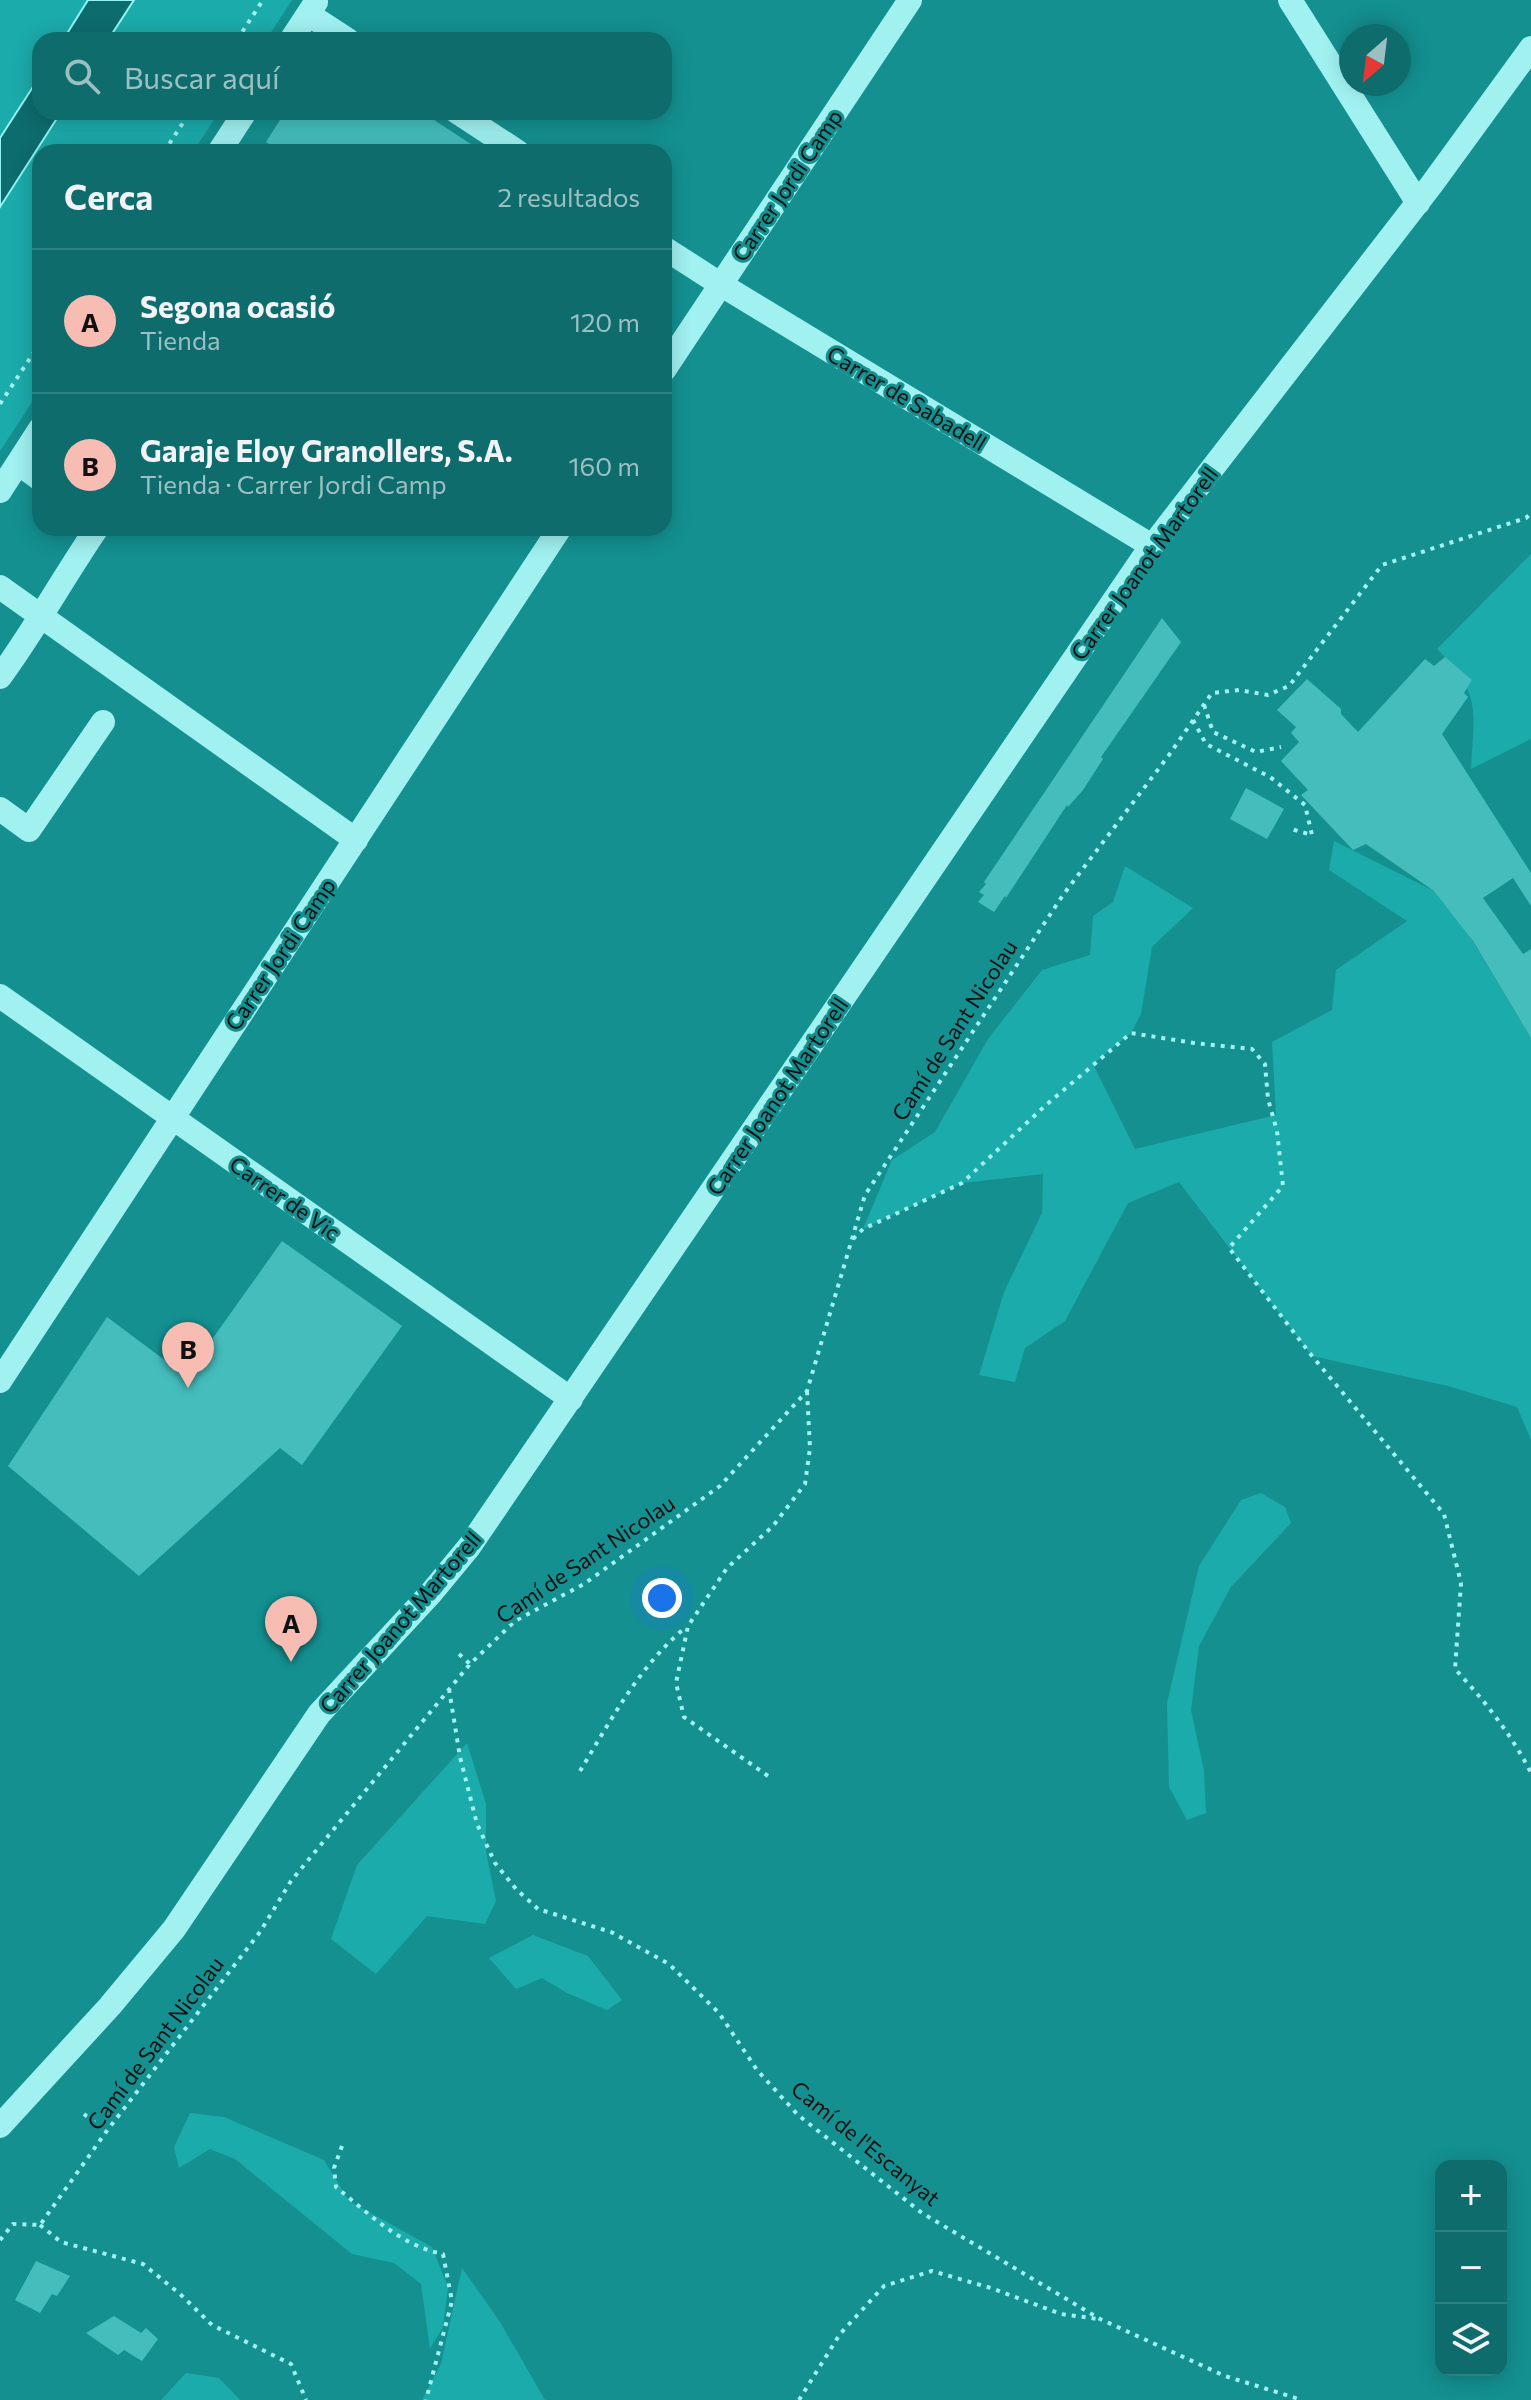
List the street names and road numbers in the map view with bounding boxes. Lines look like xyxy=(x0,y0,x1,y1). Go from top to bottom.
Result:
street label: Carrer Jordi Camp xyxy=(726,104,848,266)
street label: Carrer de Sabadell xyxy=(822,340,992,456)
street label: Carrer Joanot Martorell xyxy=(1065,461,1223,665)
street label: Carrer Jordi Camp xyxy=(219,873,341,1035)
street label: Camí de Sant Nicolau xyxy=(885,935,1023,1125)
street label: Carrer Joanot Martorell xyxy=(701,992,853,1200)
street label: Carrer de Vic xyxy=(225,1150,345,1246)
street label: Camí de Sant Nicolau xyxy=(490,1489,680,1629)
street label: Carrer Joanot Martorell xyxy=(314,1525,486,1719)
street label: Camí de Sant Nicolau xyxy=(81,1951,229,2135)
street label: Camí de l'Escanyat xyxy=(786,2075,946,2211)

